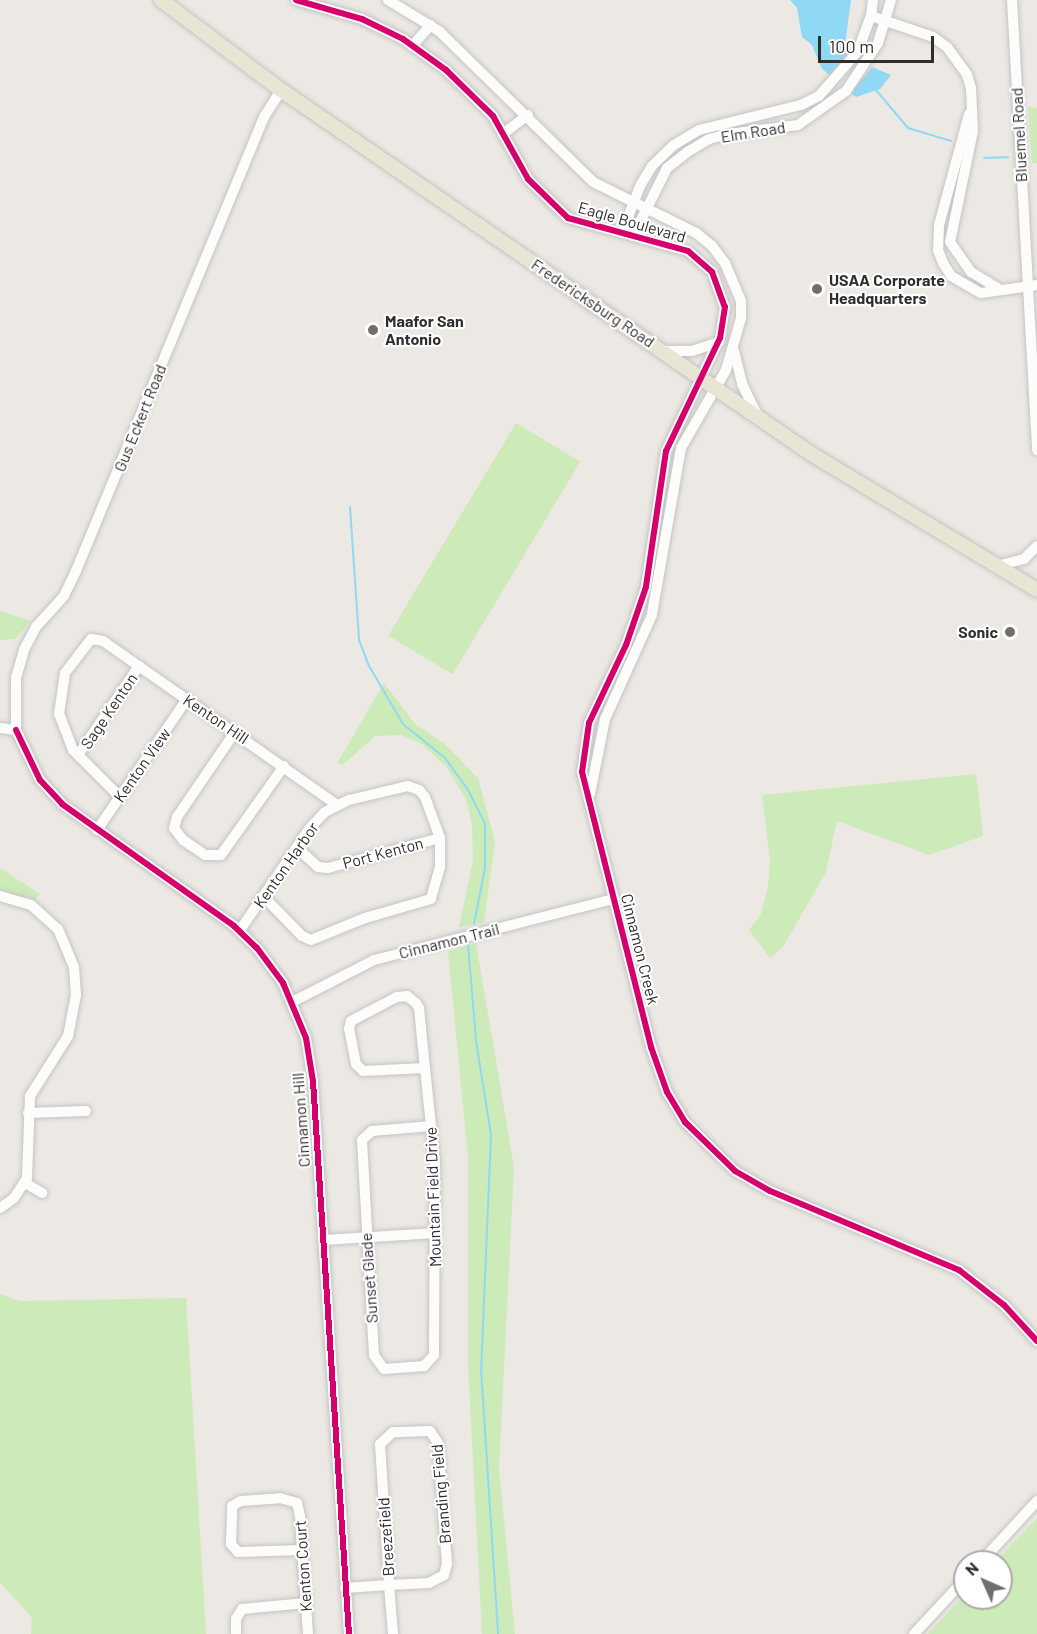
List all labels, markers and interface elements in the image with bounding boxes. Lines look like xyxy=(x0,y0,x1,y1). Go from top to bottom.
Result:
scale bar xyxy=(821,24,936,62)
text: 100 m xyxy=(829,35,874,57)
street label: Bluemel Road xyxy=(1007,87,1031,183)
street label: Elm Road xyxy=(719,117,787,147)
street label: Eagle Boulevard xyxy=(576,197,688,247)
street label: Fredericksburg Road xyxy=(528,255,658,351)
place label: USAA Corporate Headquarters xyxy=(829,270,945,308)
marker: USAA Corporate Headquarters xyxy=(810,282,824,296)
place label: Maafor San Antonio xyxy=(385,311,464,349)
marker: Maafor San Antonio xyxy=(366,323,380,337)
street label: Gus Eckert Road xyxy=(110,362,170,474)
place label: Sonic xyxy=(958,622,998,642)
marker: Sonic xyxy=(1003,625,1017,639)
street label: Sage Kenton xyxy=(77,669,141,753)
street label: Kenton Hill xyxy=(180,690,252,748)
street label: Kenton View xyxy=(109,724,175,806)
street label: Kenton Harbor xyxy=(249,818,323,912)
street label: Port Kenton xyxy=(341,833,425,873)
street label: Cinnamon Creek xyxy=(617,892,663,1006)
street label: Cinnamon Trail xyxy=(397,919,501,963)
street label: Cinnamon Hill xyxy=(288,1072,314,1168)
street label: Mountain Field Drive xyxy=(421,1127,445,1267)
street label: Sunset Glade xyxy=(356,1232,382,1324)
street label: Branding Field xyxy=(427,1443,455,1545)
street label: Breezefield xyxy=(374,1497,398,1577)
street label: Kenton Court xyxy=(290,1520,316,1612)
north arrow xyxy=(953,1550,1013,1610)
text: N xyxy=(961,1558,982,1579)

